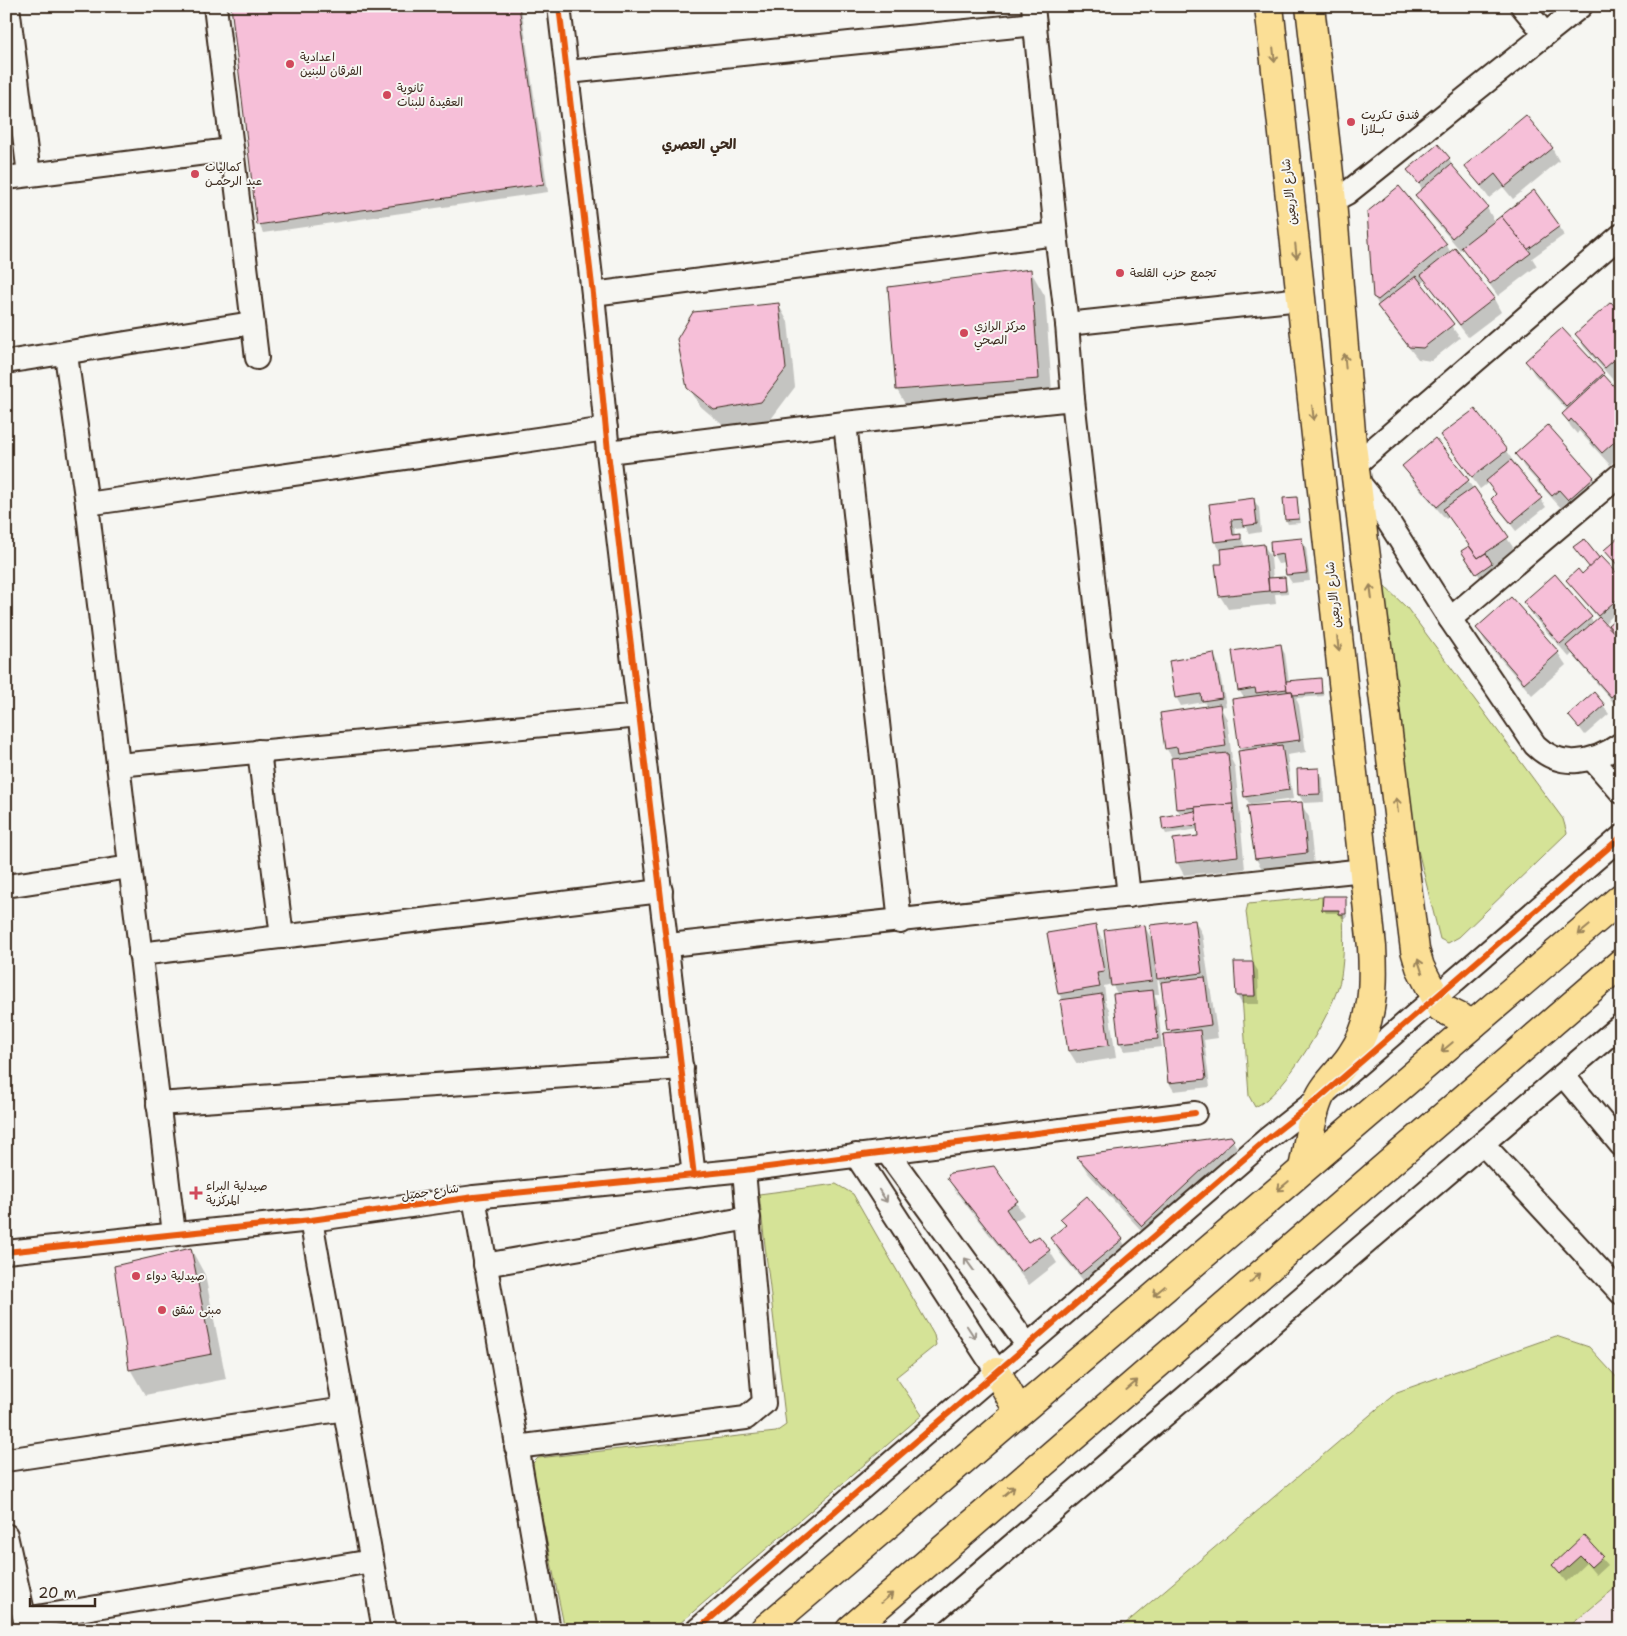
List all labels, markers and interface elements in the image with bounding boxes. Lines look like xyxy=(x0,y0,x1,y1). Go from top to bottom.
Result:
one-way arrow xyxy=(1269,46,1279,62)
place label: اعدادية الفرقان للبنين xyxy=(300,49,362,79)
marker: اعدادية الفرقان للبنين xyxy=(284,58,296,70)
place label: ثانوية العقيدة للبنات xyxy=(397,80,463,110)
marker: ثانوية العقيدة للبنات xyxy=(381,89,393,101)
place label: فندق تـكريت بــلازا xyxy=(1361,107,1420,137)
marker: فندق تـكريت بــلازا xyxy=(1345,116,1357,128)
district label: الحي العصري xyxy=(662,135,737,157)
street label: شارع الاربعين xyxy=(1278,158,1301,226)
place label: كماليات عبد الرحمـن xyxy=(205,159,262,189)
marker: كماليات عبد الرحمـن xyxy=(189,168,201,180)
one-way arrow xyxy=(1291,243,1300,259)
place label: تجمع حزب القلعة xyxy=(1130,265,1217,282)
marker: تجمع حزب القلعة xyxy=(1114,267,1126,279)
place label: مركز الرازي الصحي xyxy=(974,318,1026,351)
marker: مركز الرازي الصحي xyxy=(958,327,970,339)
one-way arrow xyxy=(1340,353,1350,369)
one-way arrow xyxy=(1308,404,1317,420)
street label: شارع الاربعين xyxy=(1322,561,1345,629)
one-way arrow xyxy=(1366,584,1376,600)
one-way arrow xyxy=(1333,635,1343,651)
one-way arrow xyxy=(1392,797,1402,813)
one-way arrow xyxy=(1577,924,1590,936)
one-way arrow xyxy=(1415,958,1424,974)
one-way arrow xyxy=(1440,1041,1453,1052)
place label: صيدلية البراء المركزية xyxy=(206,1178,267,1208)
street label: شارع جميل xyxy=(400,1180,460,1205)
one-way arrow xyxy=(1276,1180,1289,1192)
marker: صيدلية البراء المركزية xyxy=(190,1187,202,1199)
one-way arrow xyxy=(877,1189,888,1203)
one-way arrow xyxy=(963,1258,974,1271)
place label: صيدلية دواء xyxy=(146,1268,205,1284)
marker: صيدلية دواء xyxy=(130,1270,142,1282)
one-way arrow xyxy=(1248,1273,1261,1284)
one-way arrow xyxy=(1153,1286,1166,1297)
place label: مبنى شقق xyxy=(172,1302,221,1318)
marker: مبنى شقق xyxy=(156,1304,168,1316)
one-way arrow xyxy=(966,1325,976,1339)
one-way arrow xyxy=(1125,1380,1138,1391)
one-way arrow xyxy=(1003,1486,1016,1497)
scale bar xyxy=(30,1576,95,1608)
text: 20 m xyxy=(38,1583,77,1603)
one-way arrow xyxy=(880,1592,893,1604)

